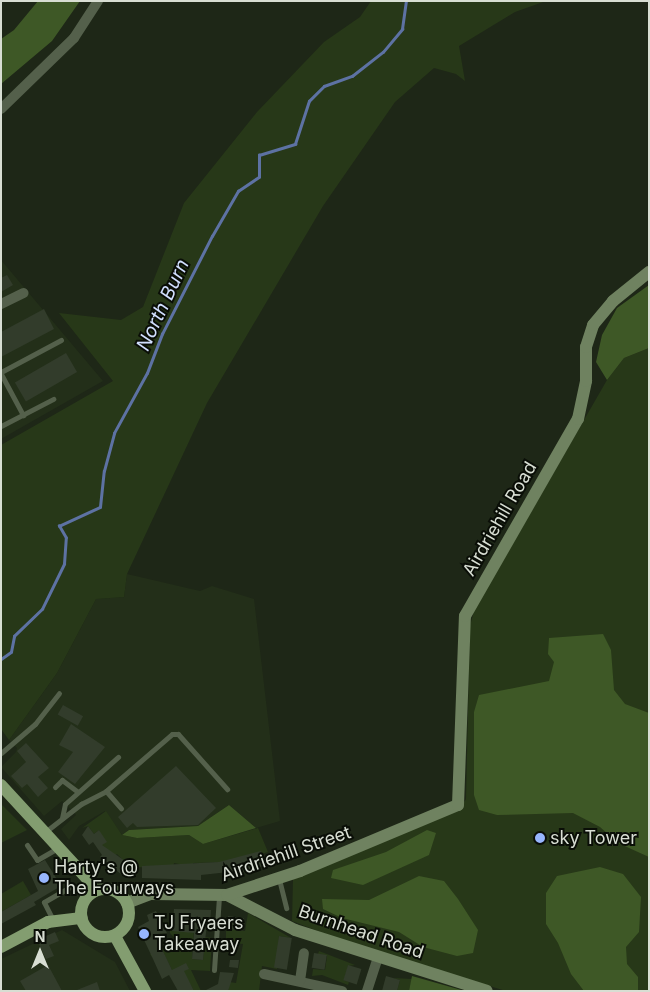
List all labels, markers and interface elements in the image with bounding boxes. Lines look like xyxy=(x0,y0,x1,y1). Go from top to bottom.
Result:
water label: North Burn xyxy=(132,256,194,354)
street label: Airdriehill Road xyxy=(459,458,541,580)
street label: Airdriehill Street xyxy=(218,822,354,886)
place label: sky Tower xyxy=(550,827,637,849)
marker: sky Tower xyxy=(534,832,546,844)
place label: Harty's @ The Fourways xyxy=(54,857,174,900)
marker: Harty's @ The Fourways xyxy=(38,872,50,884)
street label: Burnhead Road xyxy=(296,900,426,964)
place label: TJ Fryaers Takeaway xyxy=(154,913,243,956)
north arrow xyxy=(15,927,65,977)
text: N xyxy=(35,928,45,945)
marker: TJ Fryaers Takeaway xyxy=(138,928,150,940)

